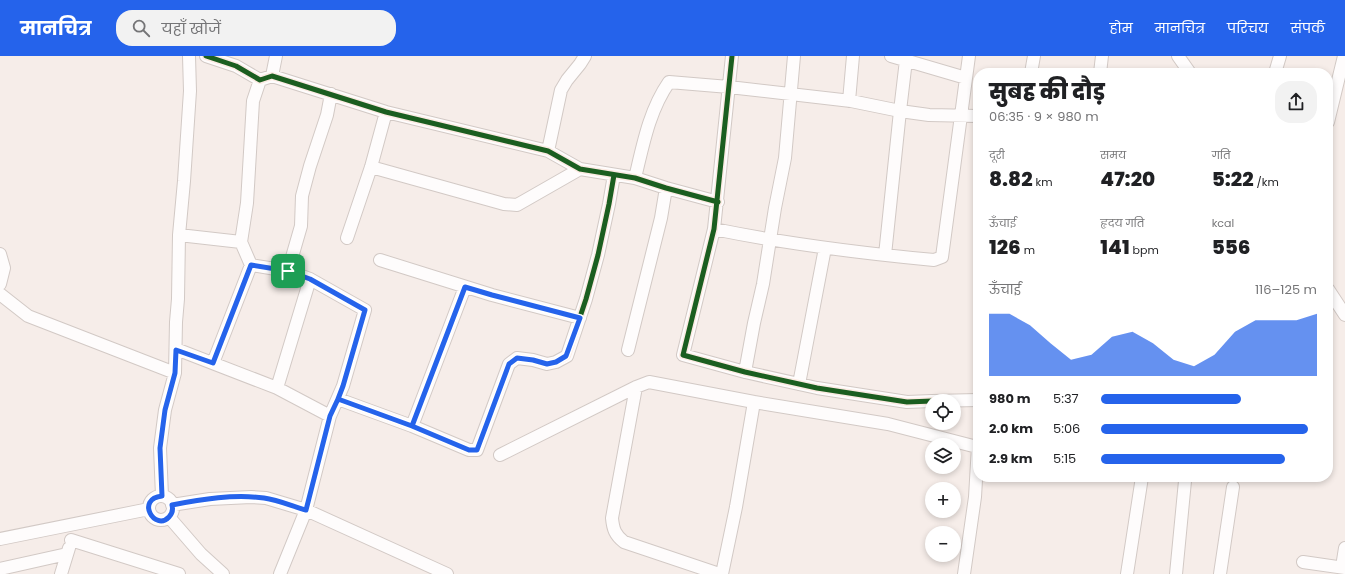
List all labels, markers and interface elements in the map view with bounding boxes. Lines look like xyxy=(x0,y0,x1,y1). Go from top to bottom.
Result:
search box xyxy=(116,10,396,46)
text: मानचित्र xyxy=(20,15,92,42)
icon: search xyxy=(130,17,152,39)
text: यहाँ खोजें xyxy=(162,18,221,39)
text: होम xyxy=(1109,18,1133,38)
text: मानचित्र xyxy=(1155,18,1205,38)
text: परिचय xyxy=(1227,18,1268,38)
text: संपर्क xyxy=(1290,18,1325,38)
text: सुबह की दौड़ xyxy=(989,76,1105,107)
button: share xyxy=(1275,81,1317,123)
text: 06:35 · 9 × 980 m xyxy=(989,107,1099,126)
text: दूरी xyxy=(989,147,1005,163)
text: समय xyxy=(1100,147,1126,163)
text: गति xyxy=(1212,147,1231,163)
text: 8.82 xyxy=(989,165,1033,193)
text: 47:20 xyxy=(1100,165,1155,193)
text: 5:22 xyxy=(1212,165,1254,193)
text: km xyxy=(1033,174,1052,190)
text: /km xyxy=(1254,174,1279,190)
text: ऊँचाई xyxy=(989,215,1016,231)
text: हृदय गति xyxy=(1100,215,1145,231)
text: kcal xyxy=(1212,215,1234,231)
text: 126 xyxy=(989,233,1021,261)
text: 141 xyxy=(1100,233,1130,261)
text: 556 xyxy=(1212,233,1251,261)
text: m xyxy=(1021,242,1035,258)
text: bpm xyxy=(1130,242,1159,258)
pin xyxy=(271,254,305,288)
icon: arrive xyxy=(277,260,299,282)
text: ऊँचाई xyxy=(989,280,1021,299)
text: 116–125 m xyxy=(1255,280,1317,299)
text: 980 m xyxy=(989,389,1030,408)
text: 5:37 xyxy=(1053,389,1079,408)
map controls xyxy=(925,394,961,562)
button: locate xyxy=(925,394,961,430)
text: 2.0 km xyxy=(989,419,1033,438)
text: 5:06 xyxy=(1053,419,1080,438)
button: layers xyxy=(925,438,961,474)
text: 2.9 km xyxy=(989,449,1033,468)
text: 5:15 xyxy=(1053,449,1076,468)
button: + xyxy=(925,482,961,518)
button: − xyxy=(925,526,961,562)

